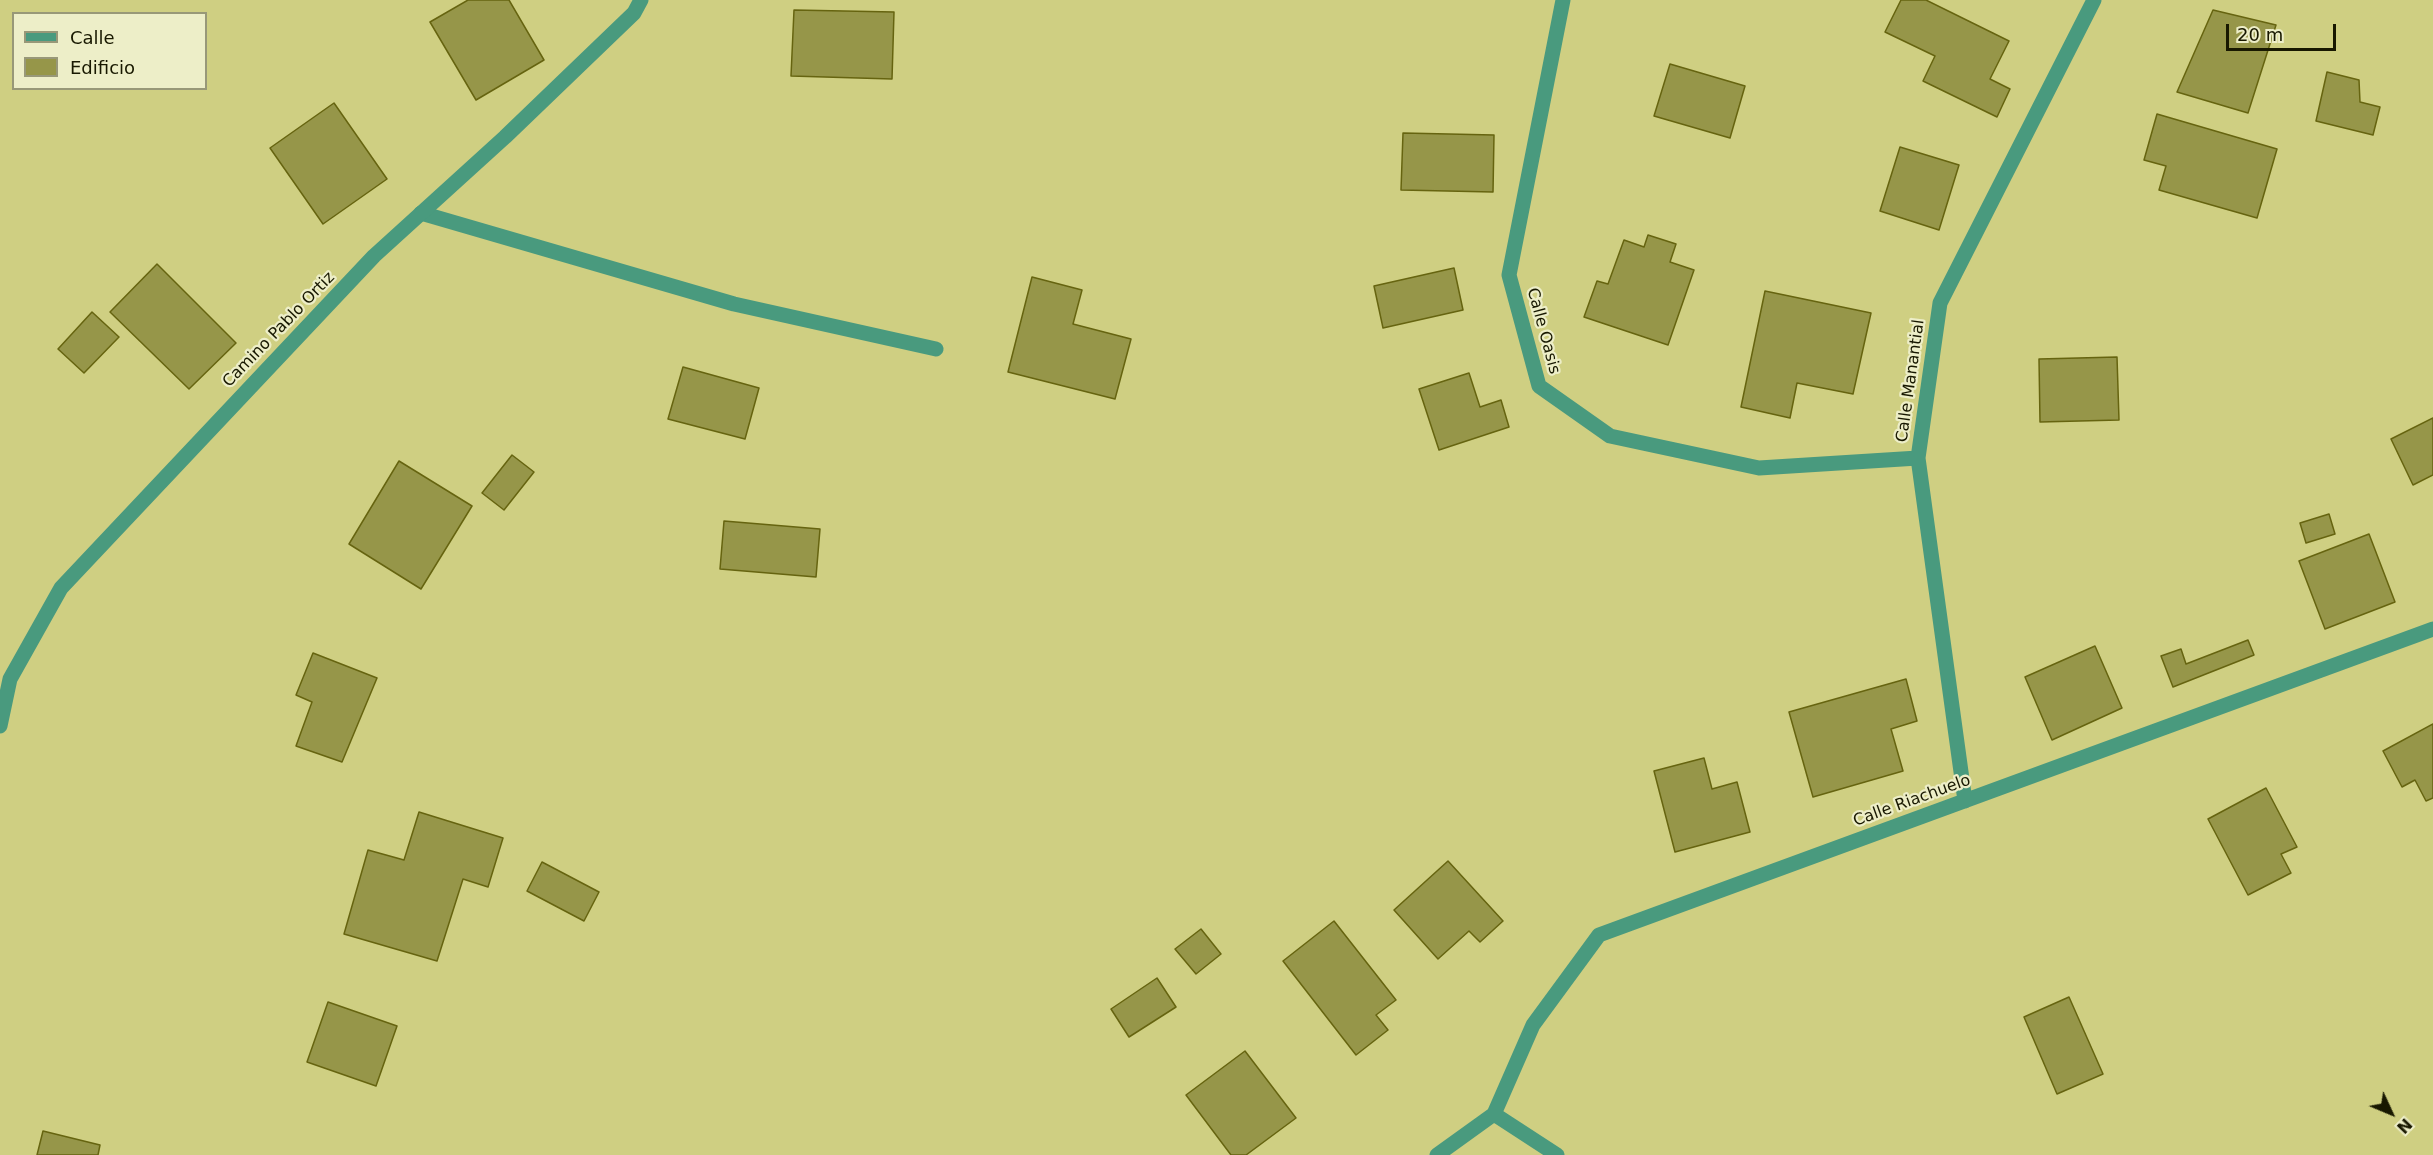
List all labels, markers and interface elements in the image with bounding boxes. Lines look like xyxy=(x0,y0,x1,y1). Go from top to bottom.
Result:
legend xyxy=(12,12,207,90)
scale bar xyxy=(2229,12,2338,50)
text: 20 m xyxy=(2237,24,2283,45)
text: Calle xyxy=(70,27,115,48)
text: Edificio xyxy=(70,57,135,78)
street label: Camino Pablo Ortiz xyxy=(219,268,339,392)
street label: Calle Oasis xyxy=(1522,286,1564,376)
street label: Calle Manantial xyxy=(1893,319,1929,443)
street label: Calle Riachuelo xyxy=(1851,771,1973,831)
north arrow xyxy=(2361,1083,2421,1143)
text: N xyxy=(2393,1114,2416,1137)

